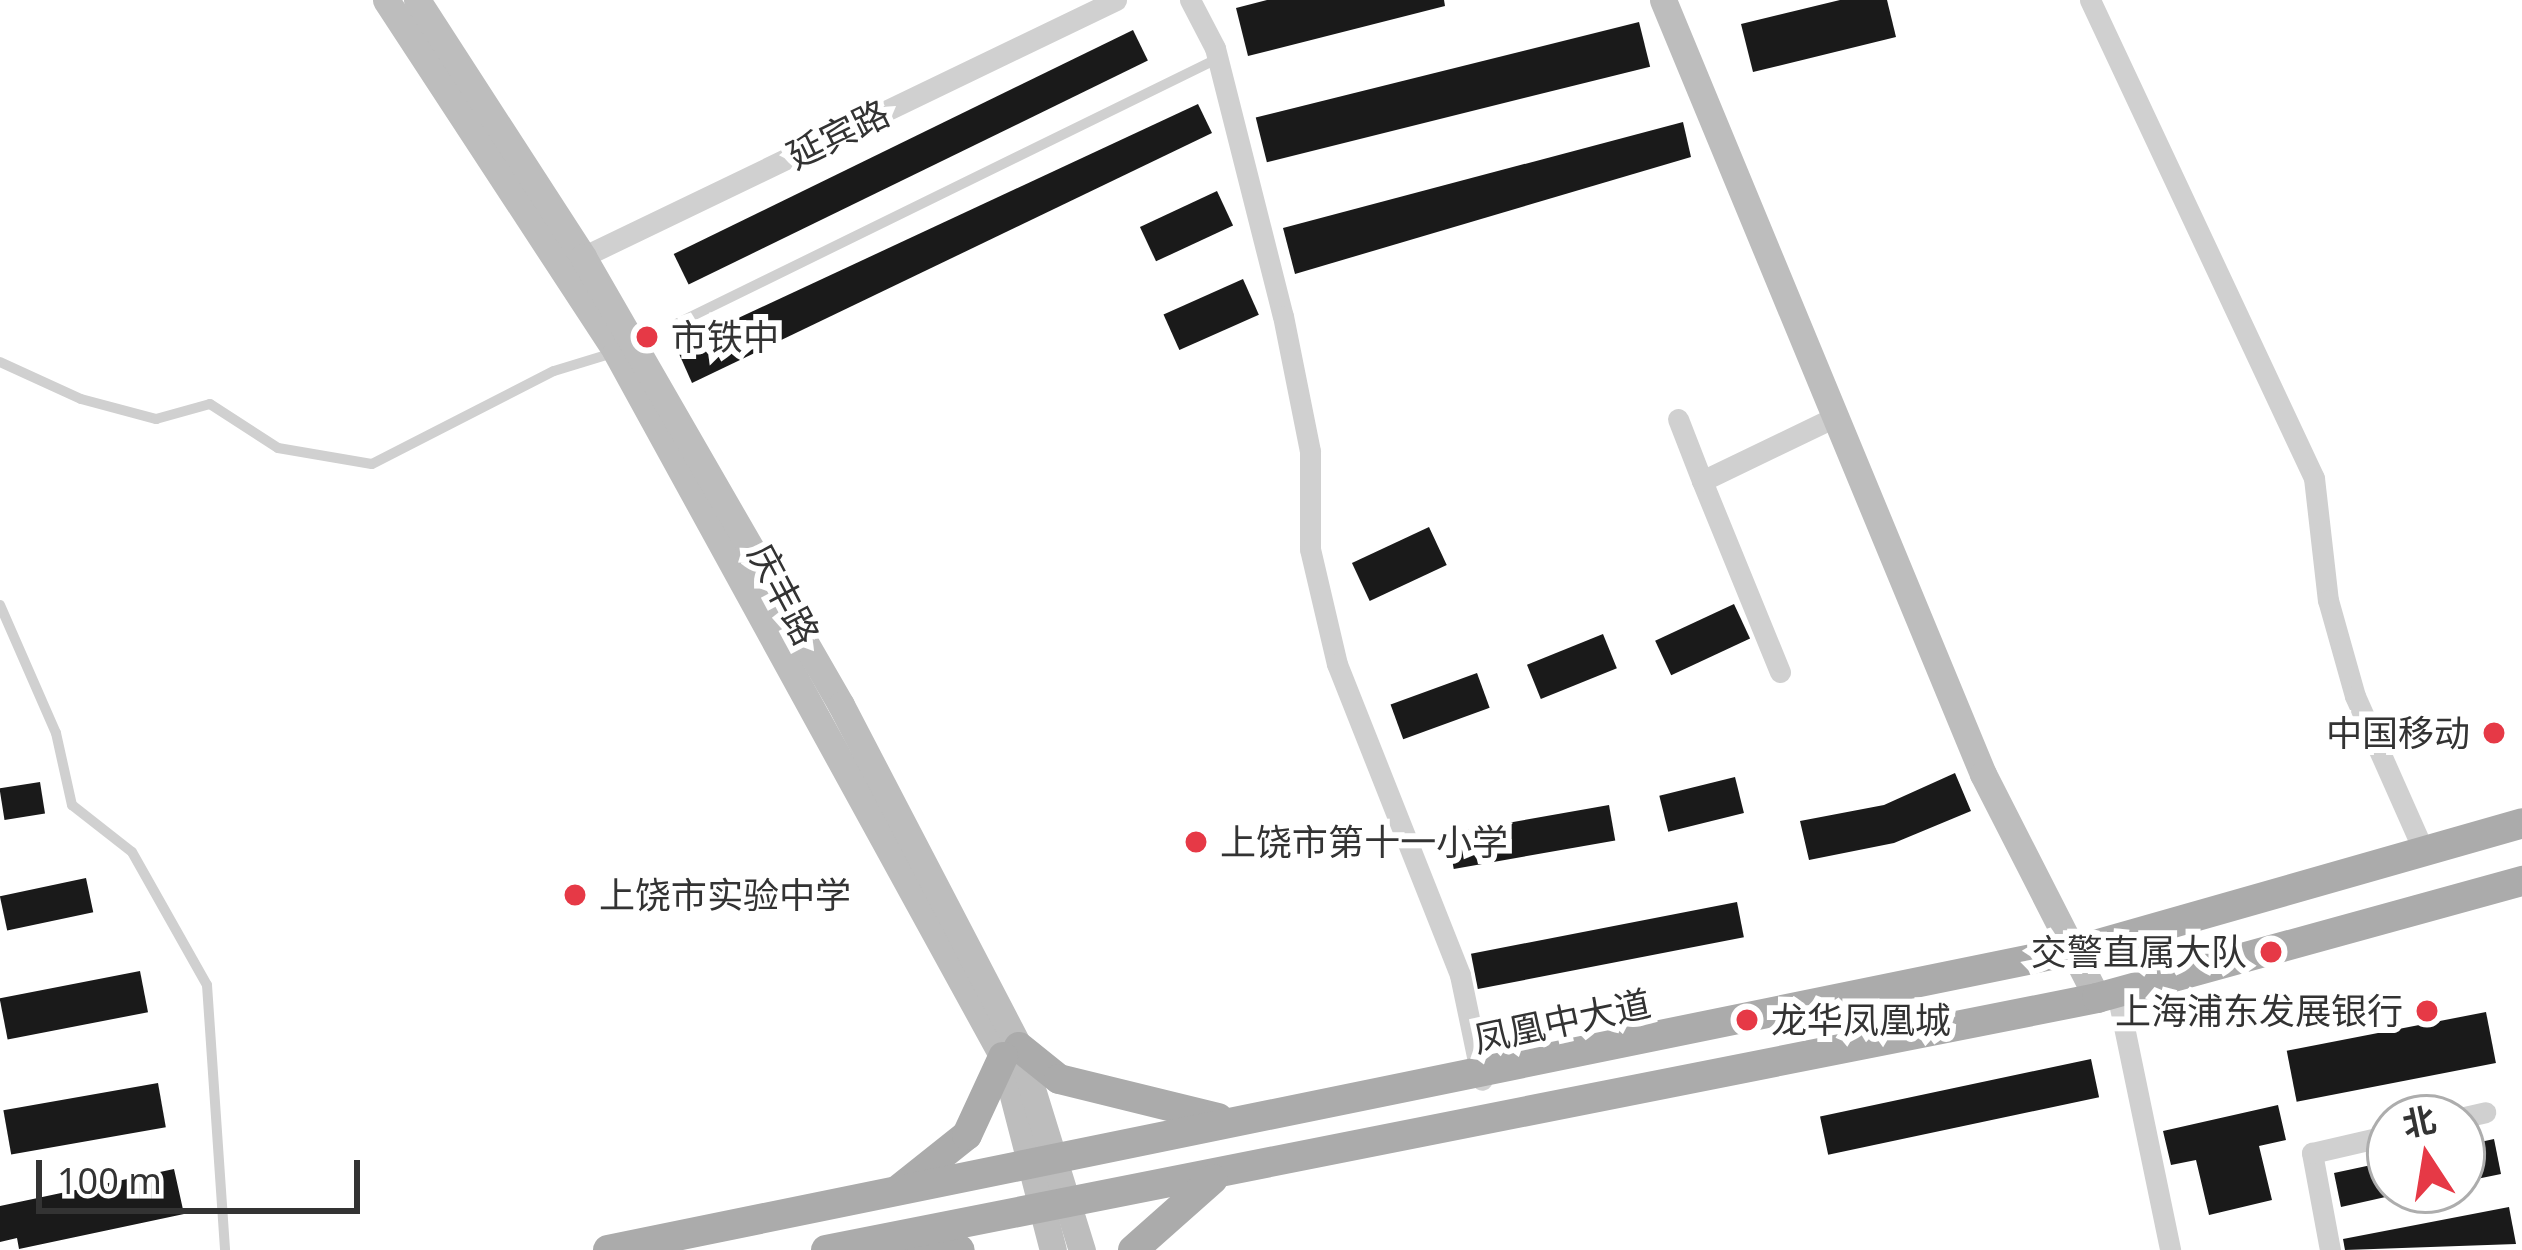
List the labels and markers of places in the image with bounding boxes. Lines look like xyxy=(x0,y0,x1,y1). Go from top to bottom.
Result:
place label: 市铁中 xyxy=(671,315,779,359)
marker: 市铁中 xyxy=(634,324,660,350)
place label: 中国移动 xyxy=(2326,711,2470,755)
marker: 中国移动 xyxy=(2481,720,2507,746)
place label: 上饶市第十一小学 xyxy=(1220,820,1508,864)
marker: 上饶市第十一小学 xyxy=(1183,829,1209,855)
place label: 上饶市实验中学 xyxy=(599,873,851,917)
marker: 上饶市实验中学 xyxy=(562,882,588,908)
place label: 交警直属大队 xyxy=(2031,930,2247,974)
marker: 交警直属大队 xyxy=(2258,939,2284,965)
place label: 上海浦东发展银行 xyxy=(2115,989,2403,1033)
place label: 龙华凤凰城 xyxy=(1771,998,1951,1042)
marker: 上海浦东发展银行 xyxy=(2414,998,2440,1024)
marker: 龙华凤凰城 xyxy=(1734,1007,1760,1033)

